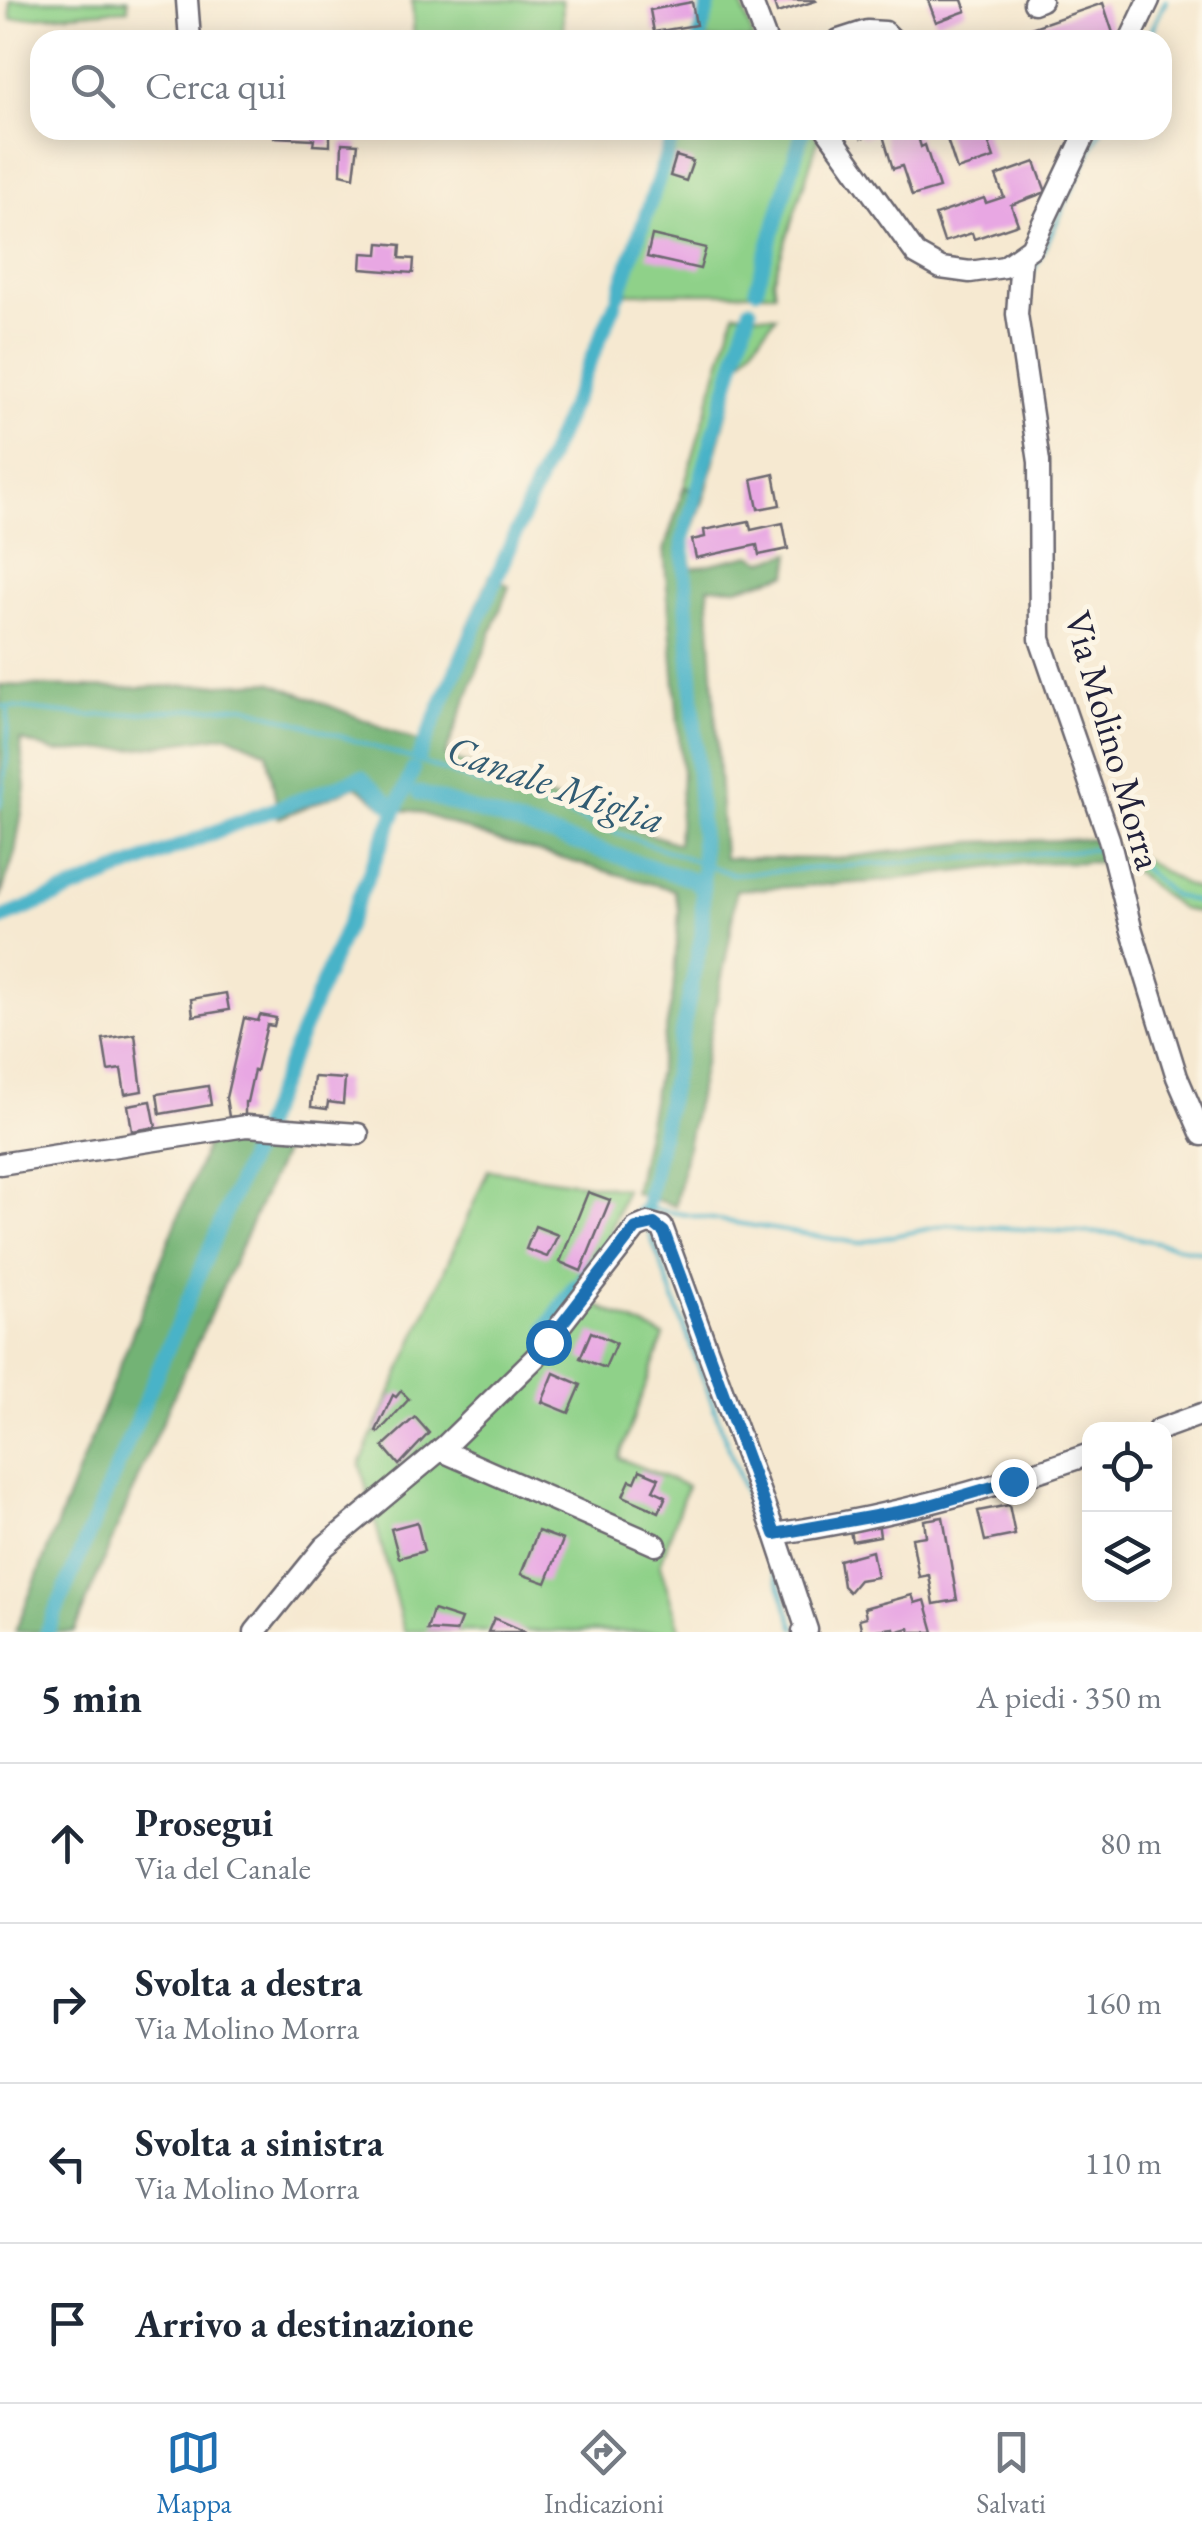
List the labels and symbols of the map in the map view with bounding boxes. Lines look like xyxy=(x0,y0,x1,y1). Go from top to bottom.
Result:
street label: Via Molino Morra xyxy=(1054,605,1174,876)
water label: Canale Miglia xyxy=(440,722,672,846)
route start xyxy=(526,1320,572,1366)
route end xyxy=(991,1459,1037,1505)

